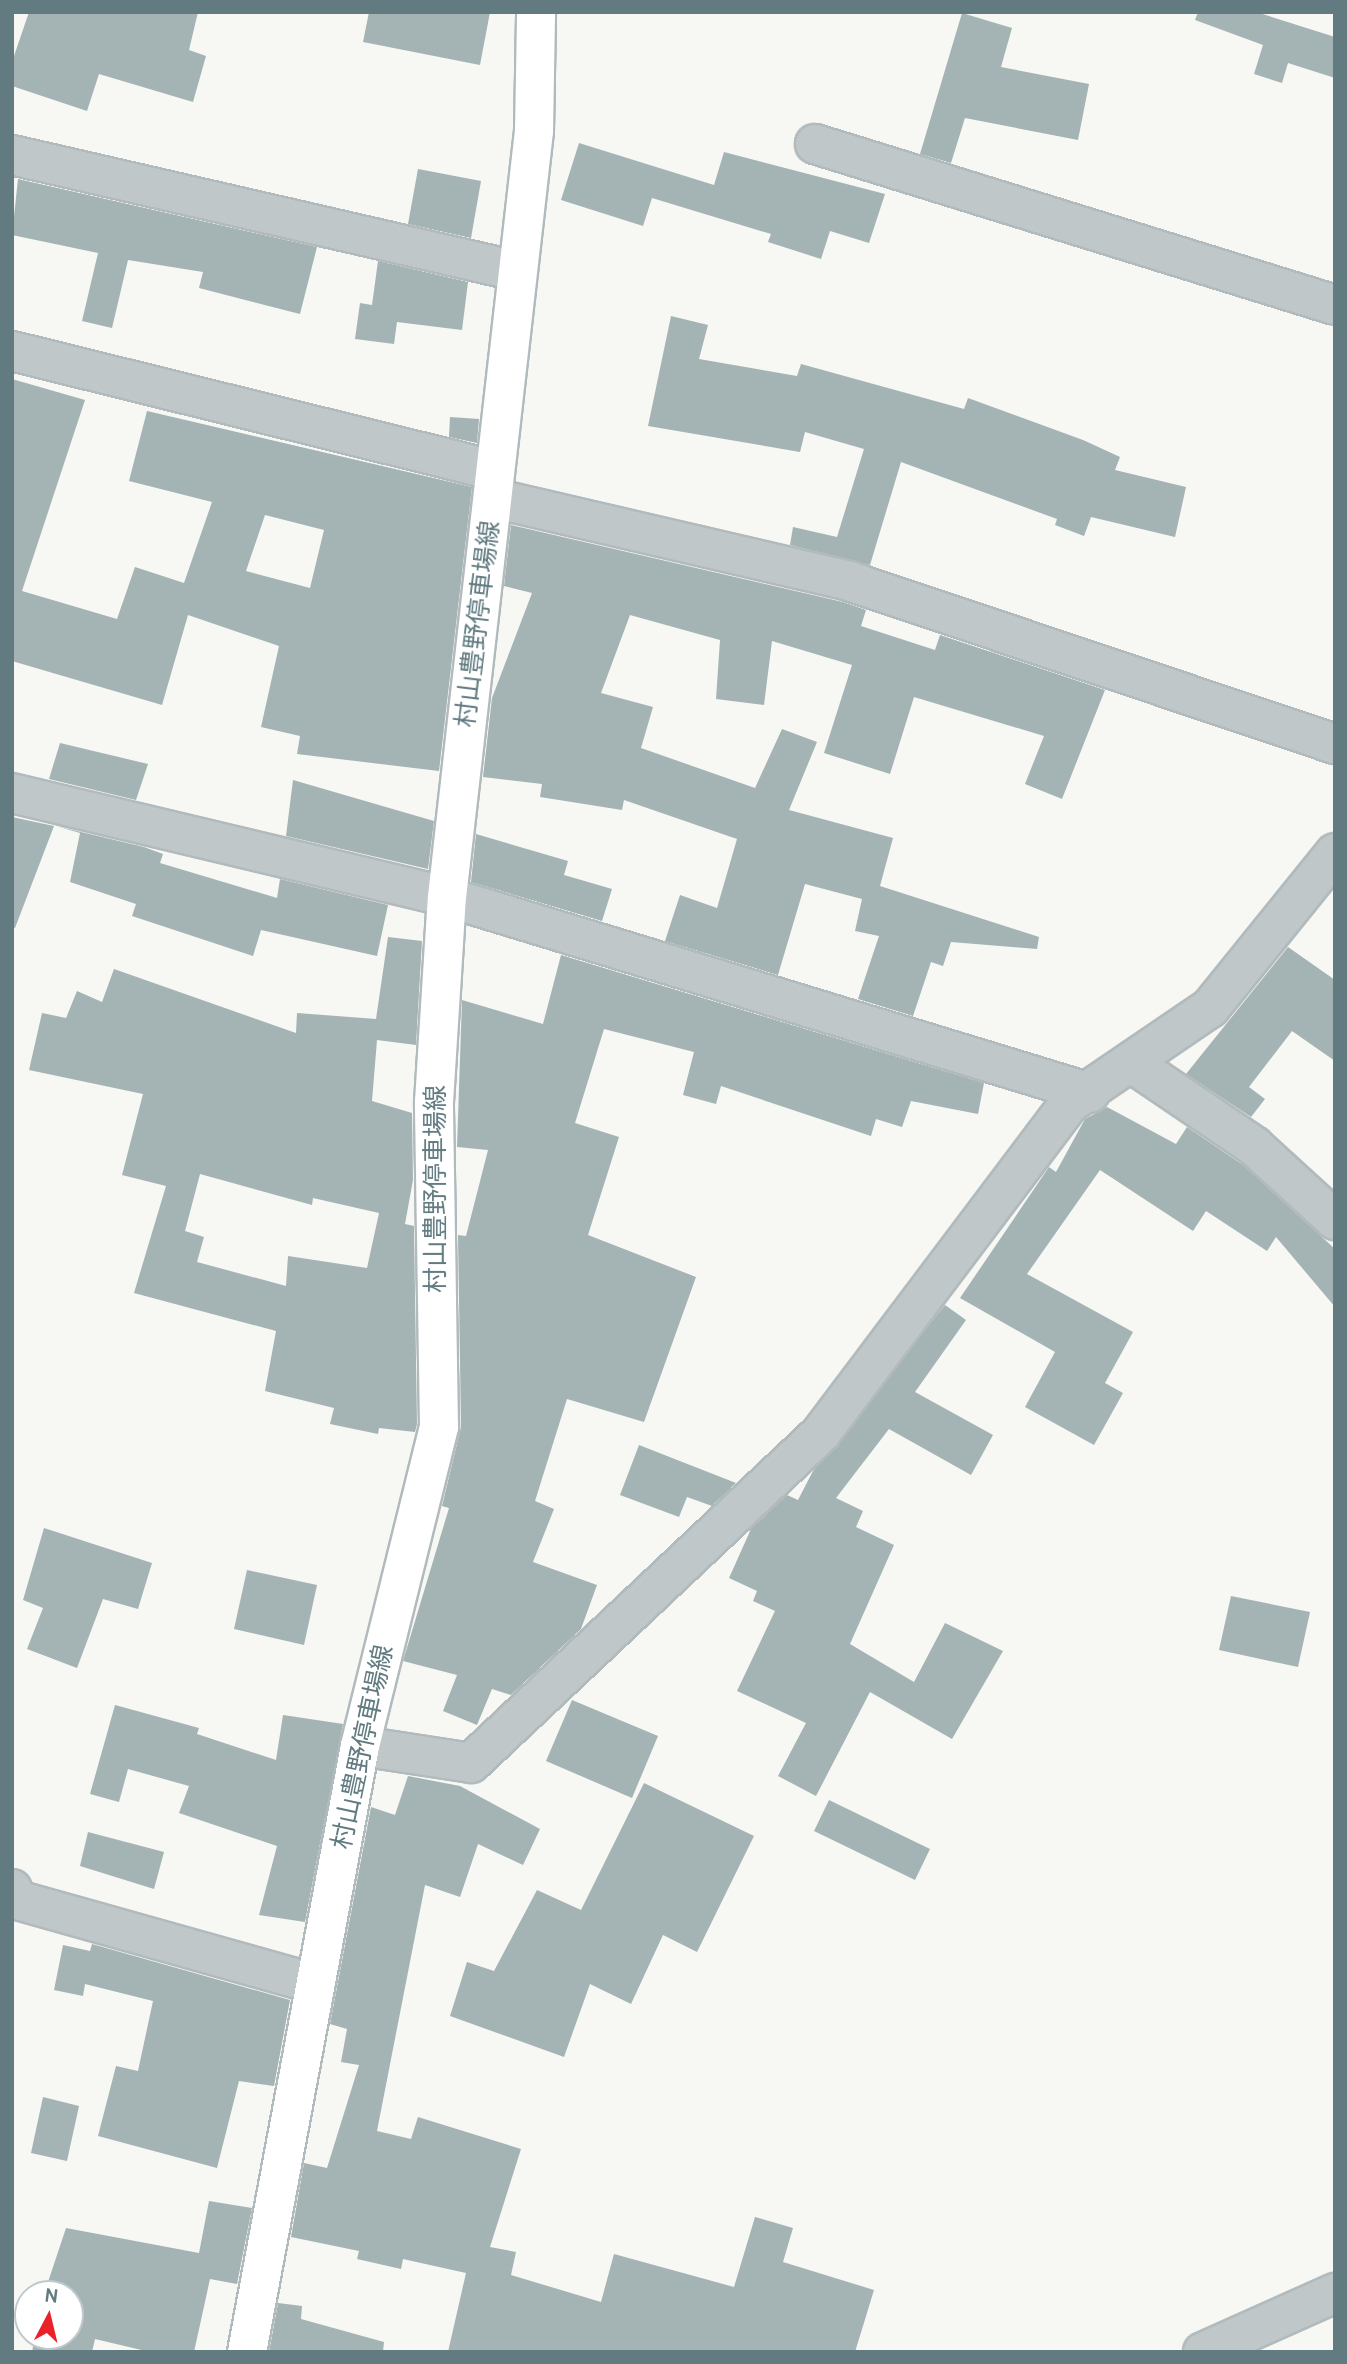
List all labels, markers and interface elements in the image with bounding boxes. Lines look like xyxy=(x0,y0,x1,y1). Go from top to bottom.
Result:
street label: 村山豊野停車場線 xyxy=(450,519,506,729)
street label: 村山豊野停車場線 xyxy=(420,1085,452,1293)
street label: 村山豊野停車場線 xyxy=(326,1642,400,1852)
north arrow xyxy=(14,2280,84,2350)
text: N xyxy=(43,2283,59,2308)

